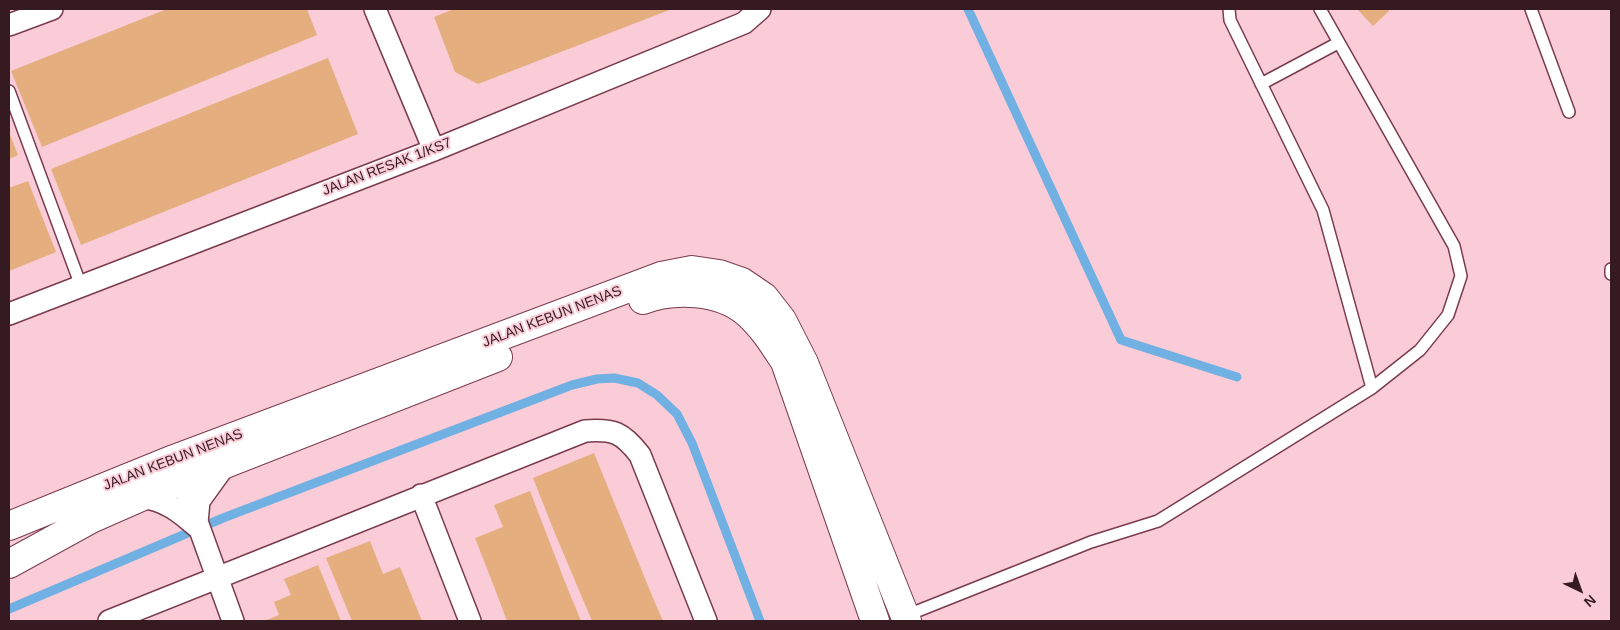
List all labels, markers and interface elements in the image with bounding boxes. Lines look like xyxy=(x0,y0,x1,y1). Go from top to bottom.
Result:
street label: JALAN RESAK 1/KS7 xyxy=(320,135,454,199)
street label: JALAN KEBUN NENAS xyxy=(480,283,624,351)
street label: JALAN KEBUN NENAS xyxy=(101,426,245,494)
north arrow xyxy=(1555,565,1605,615)
text: N xyxy=(1581,592,1599,610)

